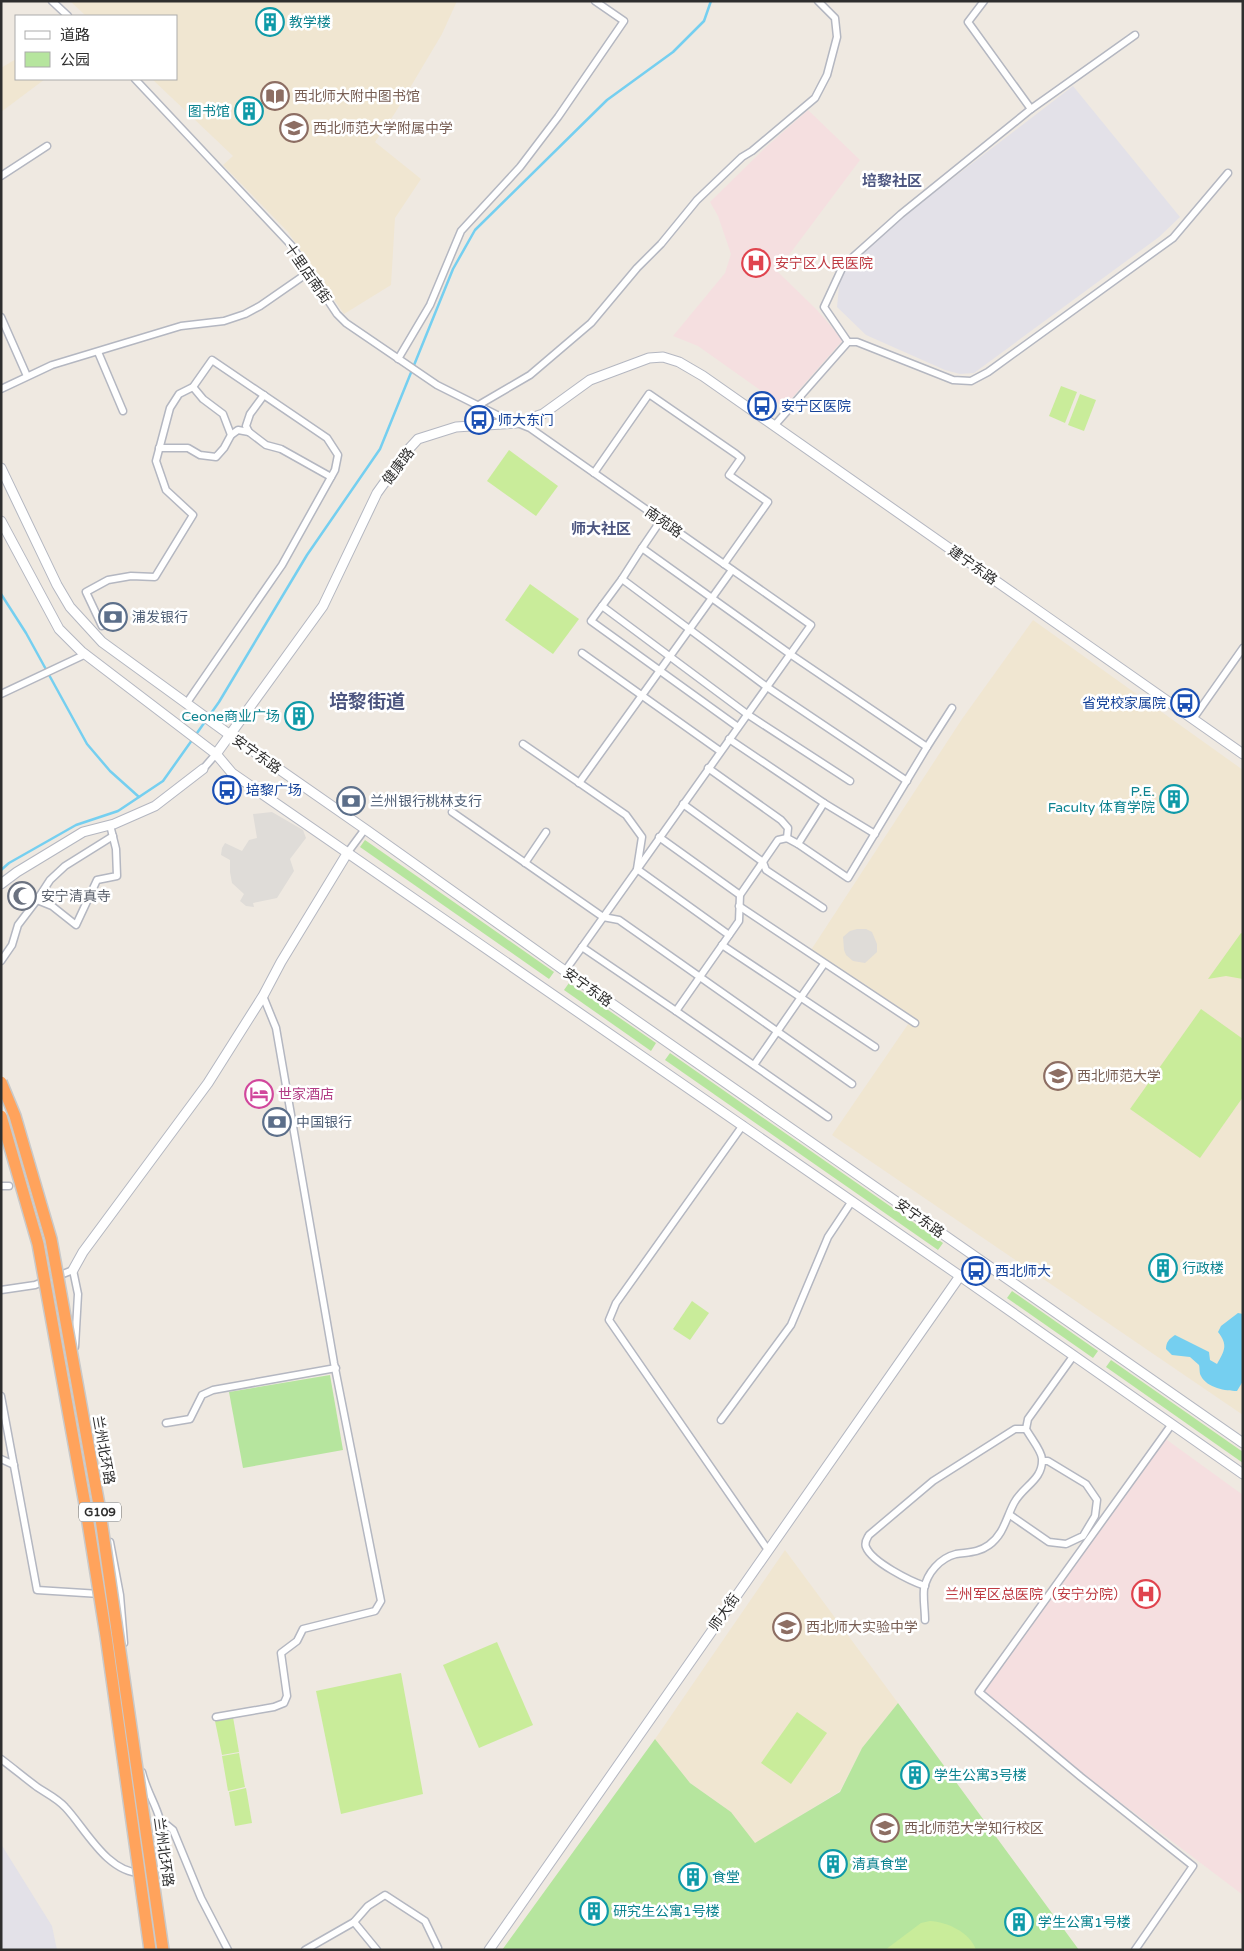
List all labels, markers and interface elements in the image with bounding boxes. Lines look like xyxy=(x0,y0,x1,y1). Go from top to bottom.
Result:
building icon: 教学楼 xyxy=(255,7,285,37)
place label: 教学楼 xyxy=(289,14,331,31)
legend xyxy=(15,15,178,80)
text: 道路 xyxy=(60,26,90,44)
text: 公园 xyxy=(60,51,90,69)
library icon: 西北师大附中图书馆 xyxy=(260,81,290,111)
place label: 西北师大附中图书馆 xyxy=(294,88,420,105)
building icon: 图书馆 xyxy=(234,96,264,126)
place label: 图书馆 xyxy=(188,103,230,120)
school or university icon: 西北师范大学附属中学 xyxy=(279,113,309,143)
place label: 西北师范大学附属中学 xyxy=(313,120,453,137)
district label: 培黎社区 xyxy=(862,172,922,190)
street label: 十里店南街 xyxy=(281,240,335,307)
hospital icon: 安宁区人民医院 xyxy=(741,248,771,278)
place label: 安宁区人民医院 xyxy=(775,255,873,272)
bus stop icon: 安宁区医院 xyxy=(747,391,777,421)
place label: 安宁区医院 xyxy=(781,398,851,415)
bus stop icon: 师大东门 xyxy=(464,405,494,435)
place label: 师大东门 xyxy=(498,412,554,429)
street label: 健康路 xyxy=(379,444,418,488)
street label: 南苑路 xyxy=(642,503,686,541)
district label: 师大社区 xyxy=(571,520,631,538)
street label: 建宁东路 xyxy=(945,542,1001,588)
bank icon: 浦发银行 xyxy=(98,602,128,632)
place label: 浦发银行 xyxy=(132,609,188,626)
bus stop icon: 省党校家属院 xyxy=(1170,688,1200,718)
district label: 培黎街道 xyxy=(329,691,405,713)
place label: 省党校家属院 xyxy=(1082,695,1166,712)
building icon: Ceone商业广场 xyxy=(284,701,314,731)
place label: Ceone商业广场 xyxy=(182,708,280,725)
street label: 安宁东路 xyxy=(229,731,285,777)
bus stop icon: 培黎广场 xyxy=(212,775,242,805)
place label: 培黎广场 xyxy=(246,782,302,799)
place label: P.E. Faculty 体育学院 xyxy=(1048,783,1155,816)
building icon: P.E. Faculty 体育学院 xyxy=(1159,784,1189,814)
bank icon: 兰州银行桃林支行 xyxy=(336,786,366,816)
place label: 兰州银行桃林支行 xyxy=(370,793,482,810)
mosque icon: 安宁清真寺 xyxy=(7,881,37,911)
place label: 安宁清真寺 xyxy=(41,888,111,905)
street label: 安宁东路 xyxy=(560,964,616,1010)
school or university icon: 西北师范大学 xyxy=(1043,1061,1073,1091)
place label: 西北师范大学 xyxy=(1077,1068,1161,1085)
hotel icon: 世家酒店 xyxy=(244,1079,274,1109)
place label: 世家酒店 xyxy=(278,1086,334,1103)
bank icon: 中国银行 xyxy=(262,1107,292,1137)
place label: 中国银行 xyxy=(296,1114,352,1131)
street label: 安宁东路 xyxy=(892,1195,948,1241)
building icon: 行政楼 xyxy=(1148,1253,1178,1283)
bus stop icon: 西北师大 xyxy=(961,1256,991,1286)
place label: 行政楼 xyxy=(1182,1260,1224,1277)
place label: 西北师大 xyxy=(995,1263,1051,1280)
street label: 兰州北环路 xyxy=(89,1414,118,1486)
road number: G109 xyxy=(79,1502,121,1521)
hospital icon: 兰州军区总医院（安宁分院） xyxy=(1131,1579,1161,1609)
place label: 兰州军区总医院（安宁分院） xyxy=(945,1586,1127,1603)
street label: 师大街 xyxy=(705,1590,743,1634)
school or university icon: 西北师大实验中学 xyxy=(772,1612,802,1642)
place label: 西北师大实验中学 xyxy=(806,1619,918,1636)
building icon: 学生公寓3号楼 xyxy=(900,1760,930,1790)
place label: 学生公寓3号楼 xyxy=(934,1767,1027,1784)
school or university icon: 西北师范大学知行校区 xyxy=(870,1813,900,1843)
street label: 兰州北环路 xyxy=(150,1816,177,1888)
place label: 西北师范大学知行校区 xyxy=(904,1820,1044,1837)
building icon: 清真食堂 xyxy=(818,1849,848,1879)
place label: 清真食堂 xyxy=(852,1856,908,1873)
building icon: 食堂 xyxy=(678,1862,708,1892)
place label: 食堂 xyxy=(712,1869,740,1886)
building icon: 研究生公寓1号楼 xyxy=(579,1896,609,1926)
place label: 研究生公寓1号楼 xyxy=(613,1903,720,1920)
building icon: 学生公寓1号楼 xyxy=(1004,1907,1034,1937)
place label: 学生公寓1号楼 xyxy=(1038,1914,1131,1931)

